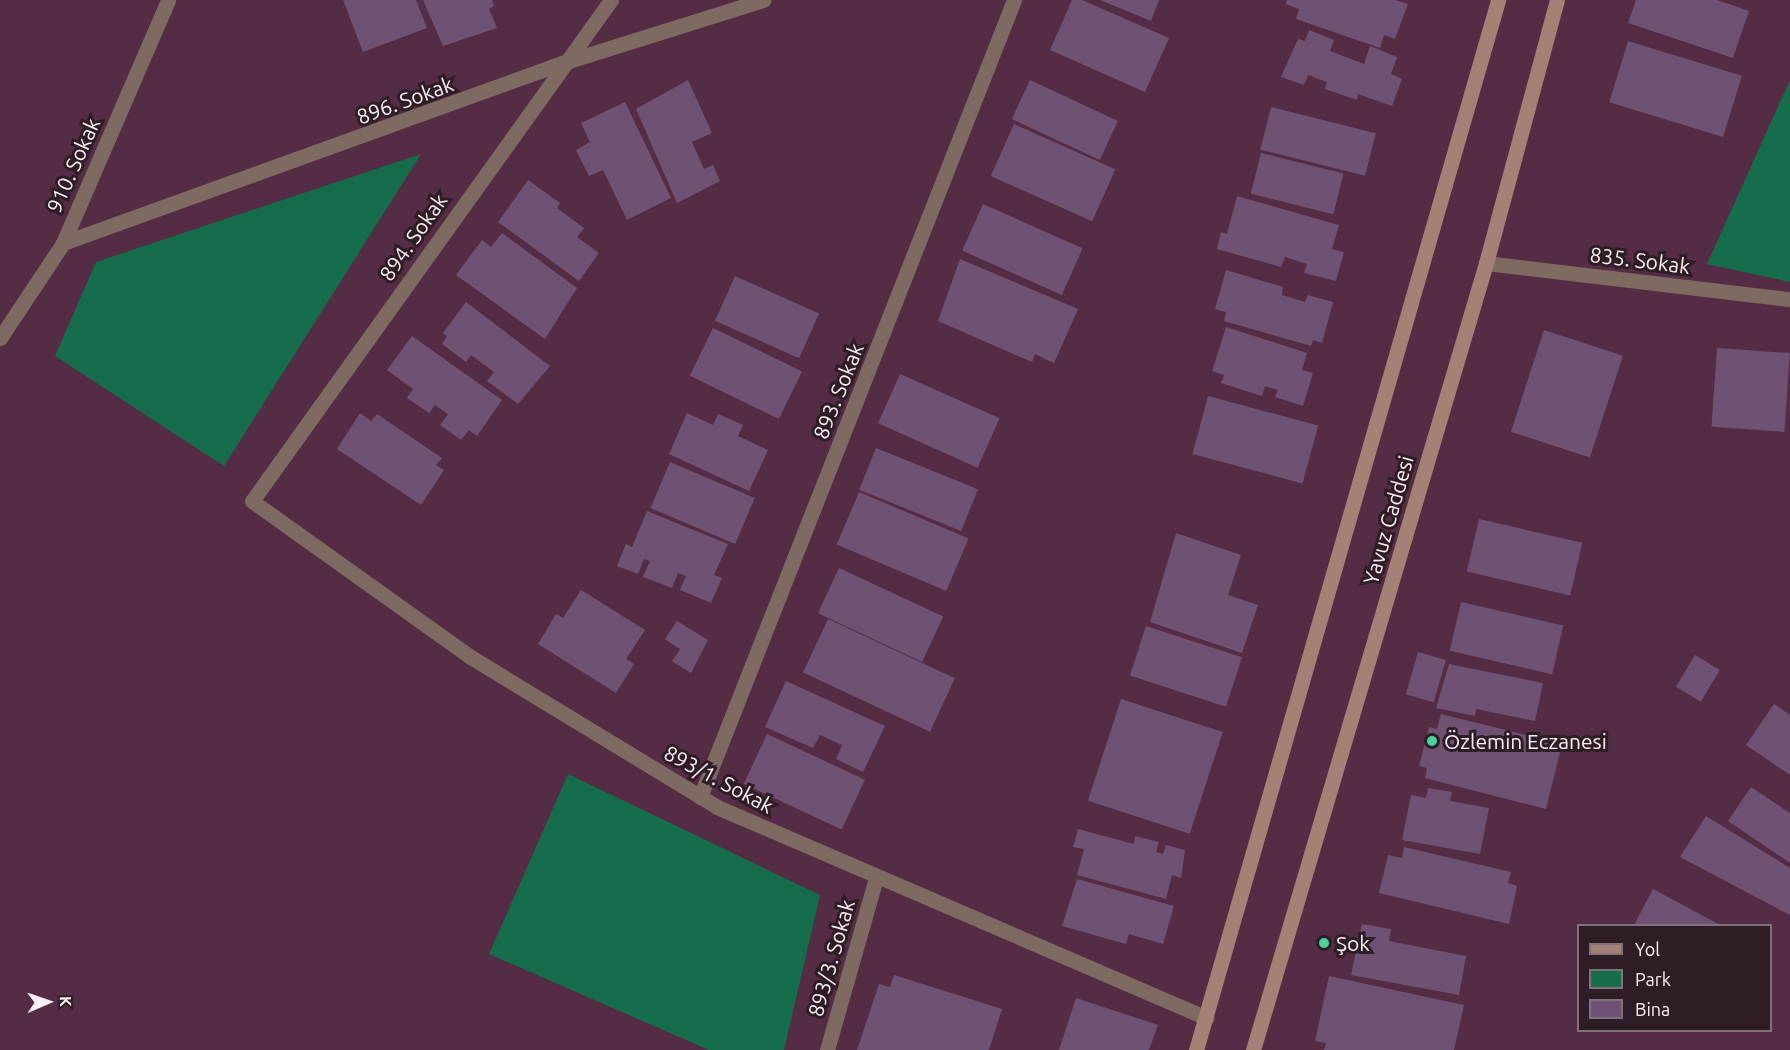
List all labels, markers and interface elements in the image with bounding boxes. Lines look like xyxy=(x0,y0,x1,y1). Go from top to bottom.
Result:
street label: 896. Sokak xyxy=(353,71,457,129)
street label: 910. Sokak xyxy=(41,114,105,216)
street label: 894. Sokak xyxy=(374,188,452,286)
street label: 835. Sokak xyxy=(1588,241,1692,279)
street label: 893. Sokak xyxy=(807,340,869,442)
street label: Yavuz Caddesi xyxy=(1358,453,1418,587)
place label: Özlemin Eczanesi xyxy=(1444,728,1607,754)
marker: Özlemin Eczanesi xyxy=(1425,734,1439,748)
street label: 893/1. Sokak xyxy=(660,740,778,818)
street label: 893/3. Sokak xyxy=(802,897,860,1019)
legend xyxy=(1577,924,1772,1032)
place label: Şok xyxy=(1336,930,1370,956)
marker: Şok xyxy=(1317,936,1331,950)
text: Yol xyxy=(1635,939,1660,959)
text: Park xyxy=(1635,969,1671,989)
north arrow xyxy=(18,972,78,1032)
text: K xyxy=(57,996,75,1007)
text: Bina xyxy=(1635,999,1670,1019)

